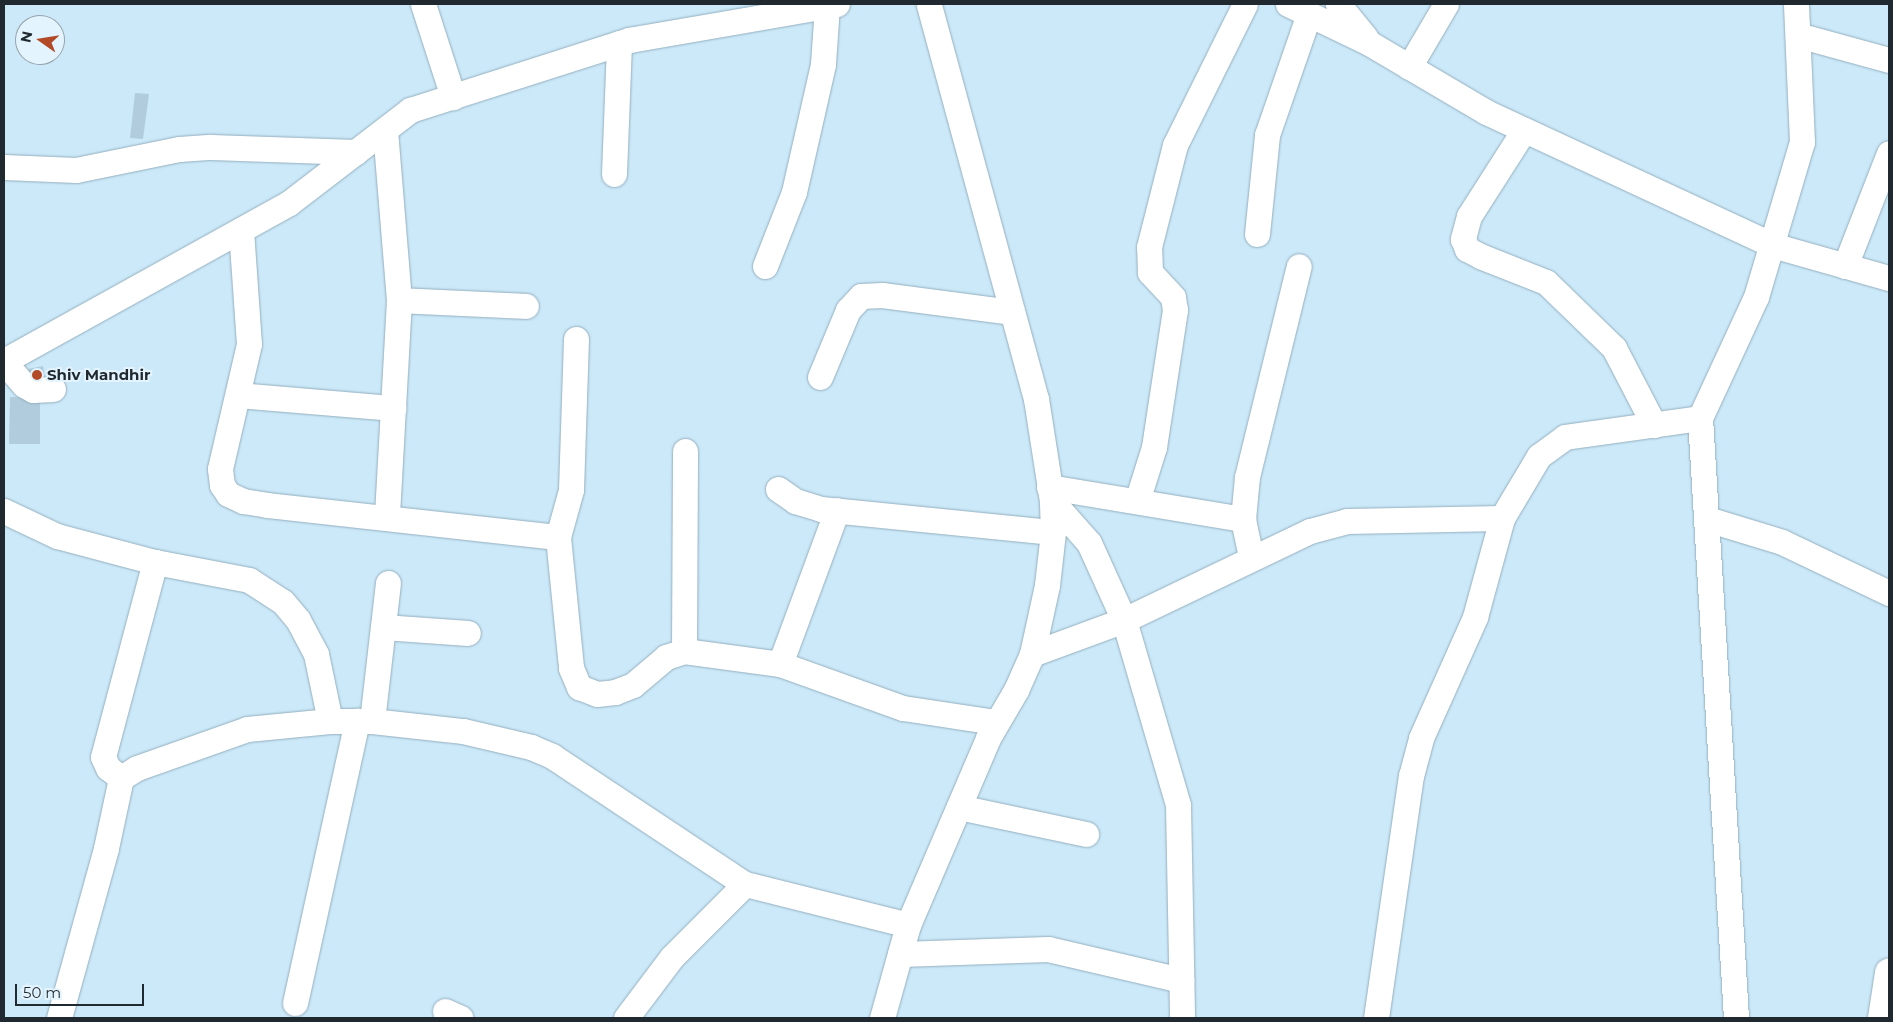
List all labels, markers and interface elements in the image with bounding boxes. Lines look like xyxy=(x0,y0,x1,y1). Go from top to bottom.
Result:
north arrow xyxy=(15,15,65,65)
text: N xyxy=(16,29,36,44)
place label: Shiv Mandhir xyxy=(47,366,150,384)
marker: Shiv Mandhir xyxy=(31,369,43,381)
scale bar xyxy=(18,974,146,1006)
text: 50 m xyxy=(23,983,61,1002)

